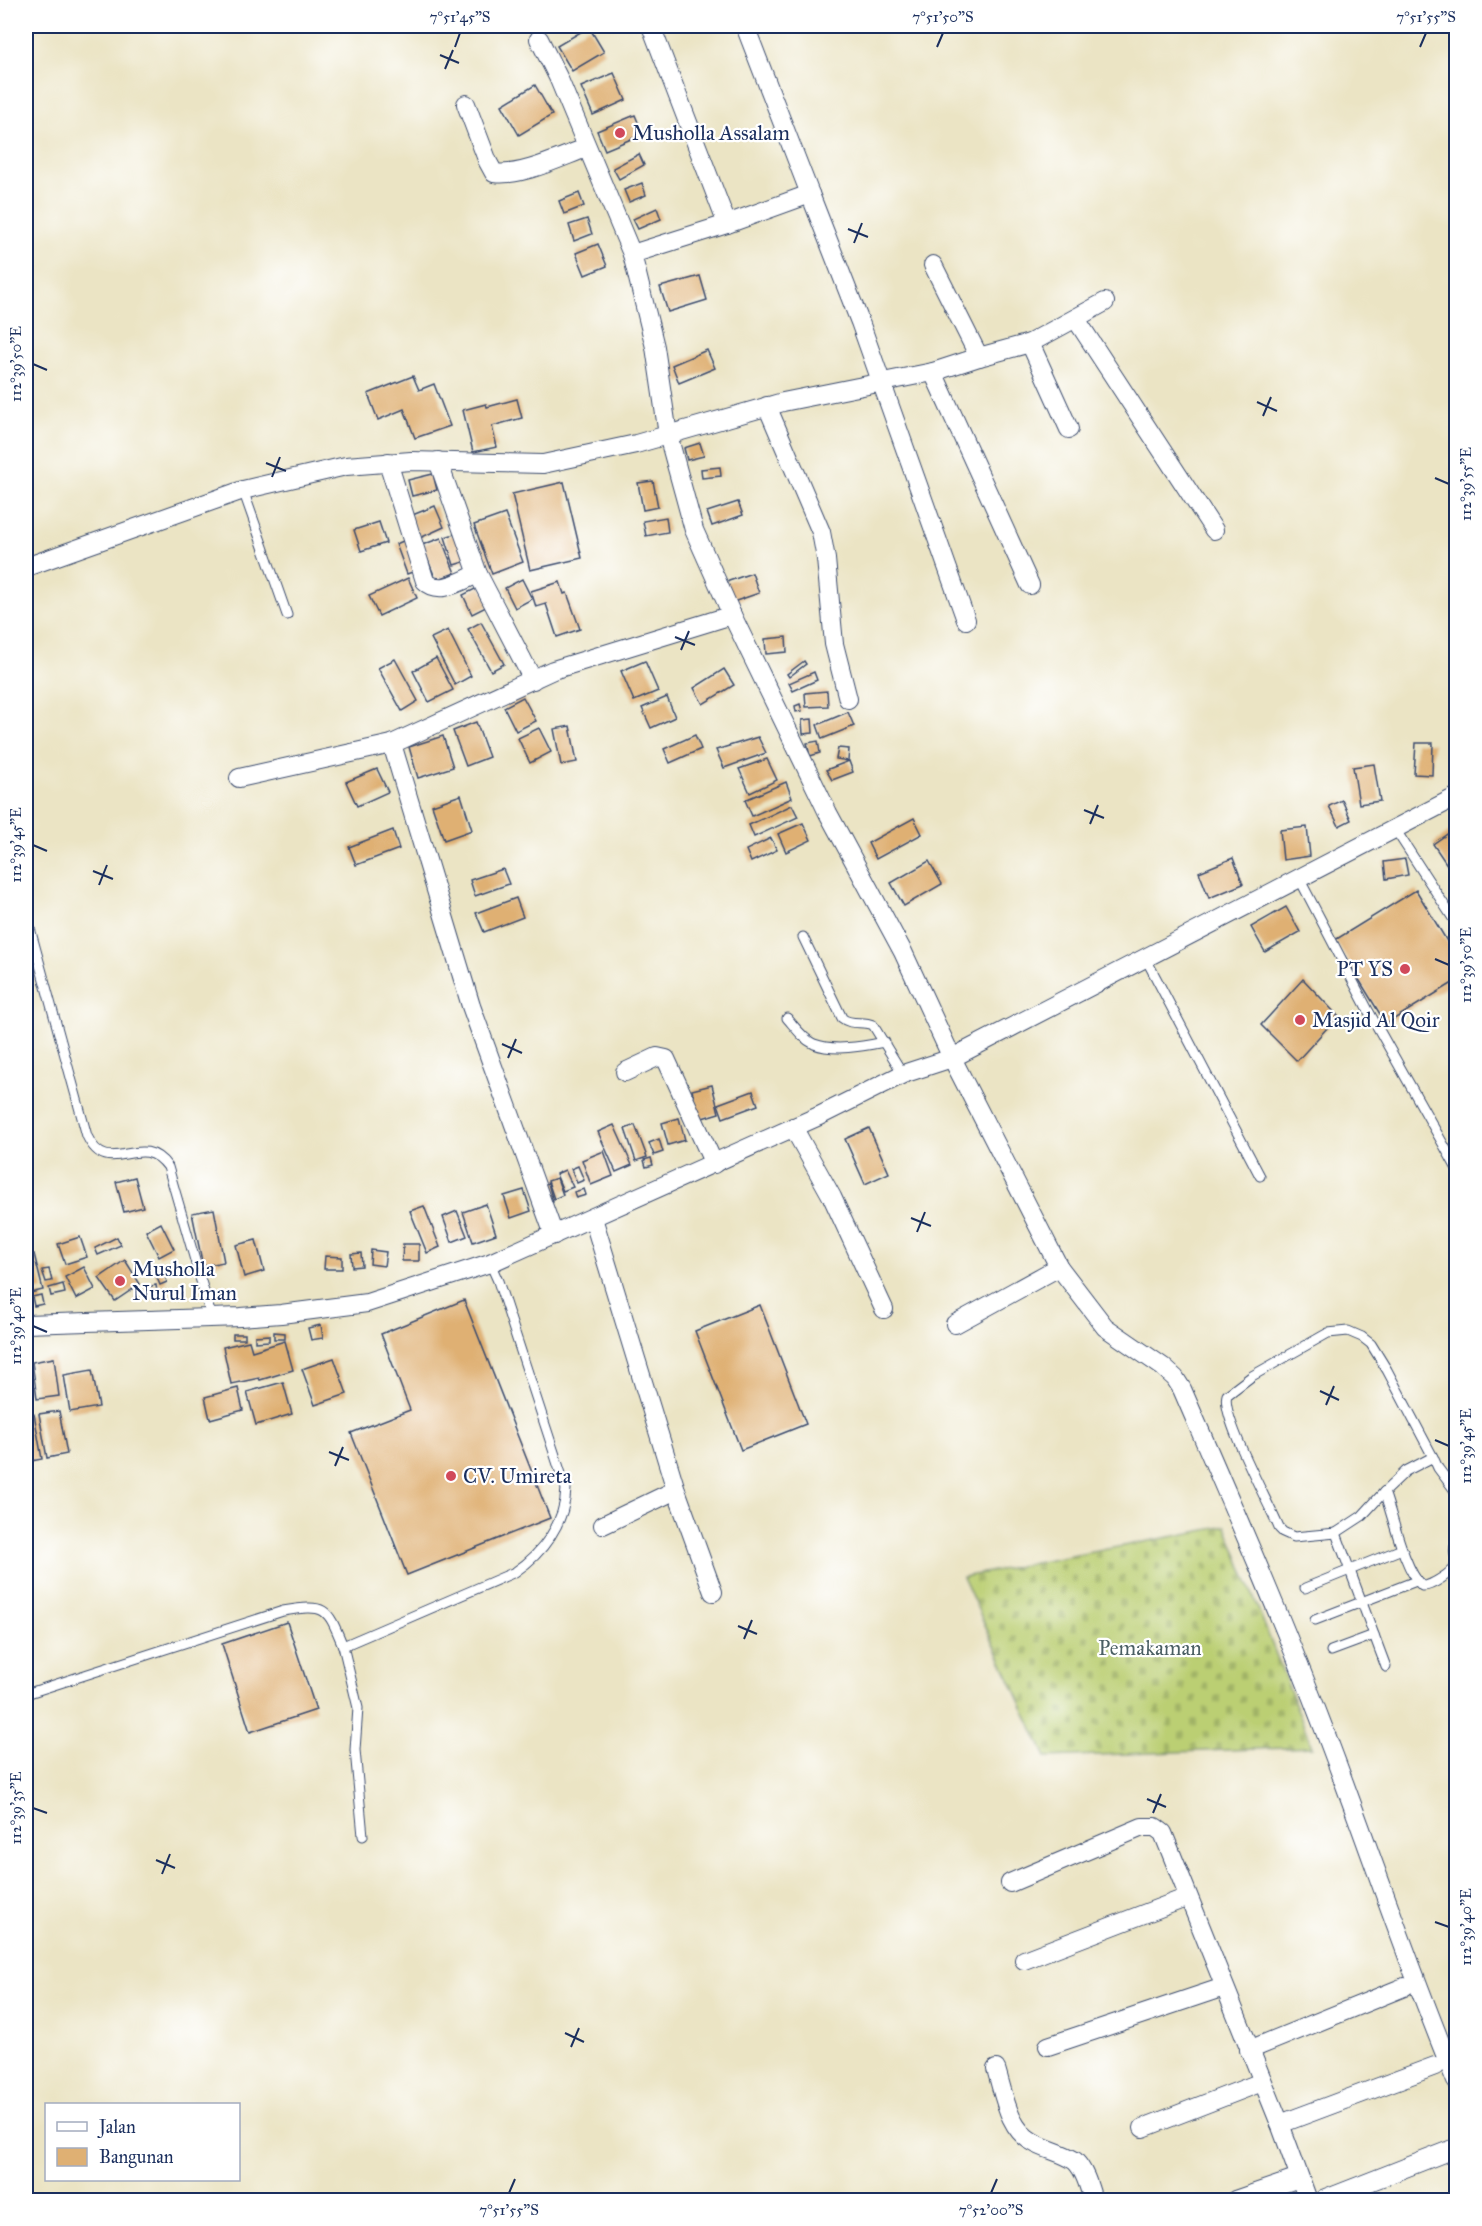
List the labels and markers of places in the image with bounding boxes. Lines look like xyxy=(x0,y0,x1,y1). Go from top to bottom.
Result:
place label: Musholla Assalam xyxy=(632,120,790,146)
marker: Musholla Assalam xyxy=(613,126,627,140)
place label: PT YS xyxy=(1336,956,1393,982)
marker: PT YS xyxy=(1398,962,1412,976)
place label: Masjid Al Qoir xyxy=(1312,1007,1440,1033)
marker: Masjid Al Qoir xyxy=(1293,1013,1307,1027)
place label: Musholla Nurul Iman xyxy=(132,1256,237,1306)
marker: Musholla Nurul Iman xyxy=(113,1274,127,1288)
place label: CV. Umireta xyxy=(463,1463,572,1489)
marker: CV. Umireta xyxy=(444,1469,458,1483)

